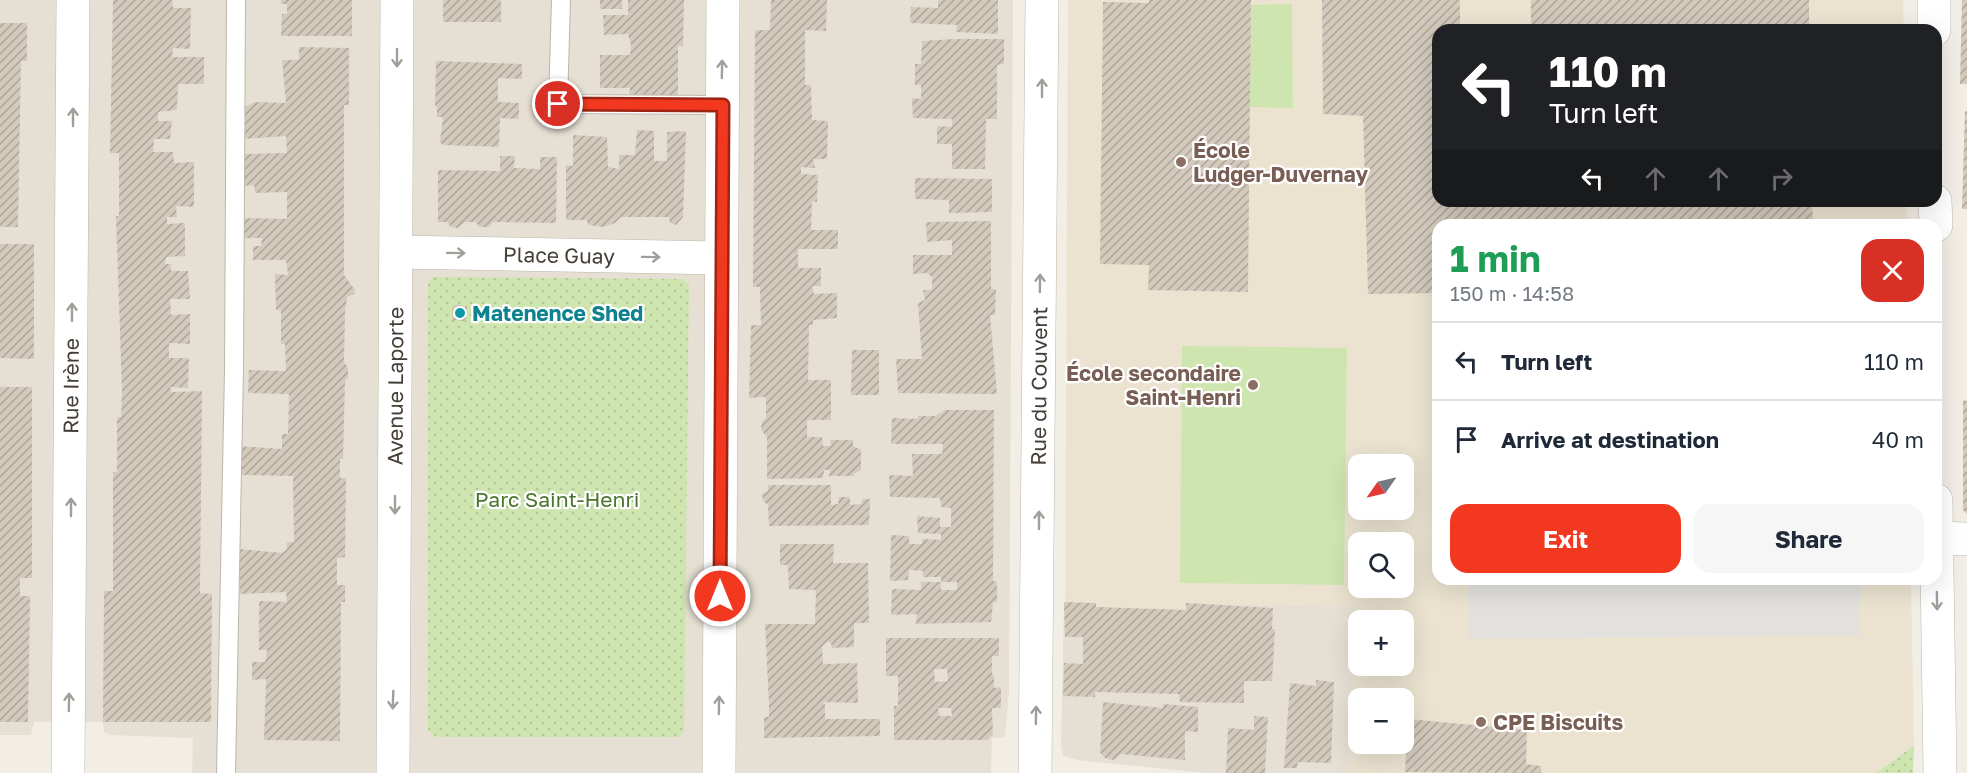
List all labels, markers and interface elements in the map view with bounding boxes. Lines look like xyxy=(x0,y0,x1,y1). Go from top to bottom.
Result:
text: 110 m xyxy=(1549,46,1667,96)
one-way arrow xyxy=(391,48,403,68)
icon: left xyxy=(1450,48,1528,126)
one-way arrow xyxy=(717,60,728,80)
pin xyxy=(532,78,583,129)
one-way arrow xyxy=(1036,78,1047,98)
icon: arrive xyxy=(541,87,574,120)
text: Turn left xyxy=(1549,97,1658,129)
one-way arrow xyxy=(67,107,79,127)
place label: École Ludger-Duvernay xyxy=(1193,137,1368,187)
marker: École Ludger-Duvernay xyxy=(1174,155,1188,169)
icon: left xyxy=(1576,162,1609,195)
icon: ahead xyxy=(1639,162,1672,195)
icon: ahead xyxy=(1702,162,1735,195)
icon: right xyxy=(1765,162,1798,195)
text: 1 min xyxy=(1450,237,1541,280)
button: close xyxy=(1861,239,1924,302)
street label: Place Guay xyxy=(503,241,615,269)
one-way arrow xyxy=(445,247,465,259)
one-way arrow xyxy=(640,251,660,262)
one-way arrow xyxy=(1034,273,1046,293)
text: 150 m · 14:58 xyxy=(1450,281,1574,305)
place label: Matenence Shed xyxy=(472,300,643,326)
one-way arrow xyxy=(66,302,78,322)
marker: Matenence Shed xyxy=(453,306,467,320)
street label: Rue du Couvent xyxy=(1025,306,1052,466)
street label: Avenue Laporte xyxy=(382,307,408,465)
street label: Rue Irène xyxy=(57,338,84,434)
icon: left xyxy=(1450,345,1483,378)
text: Turn left xyxy=(1501,348,1592,375)
text: 110 m xyxy=(1864,348,1924,375)
place label: École secondaire Saint-Henri xyxy=(1066,360,1241,410)
marker: École secondaire Saint-Henri xyxy=(1246,378,1260,392)
icon: arrive xyxy=(1450,423,1483,456)
text: Arrive at destination xyxy=(1501,426,1719,453)
text: 40 m xyxy=(1872,426,1924,453)
north arrow xyxy=(1348,454,1414,520)
map controls xyxy=(1348,454,1414,754)
park label: Parc Saint-Henri xyxy=(475,486,639,512)
one-way arrow xyxy=(389,495,401,515)
one-way arrow xyxy=(65,497,76,517)
button: Exit xyxy=(1450,504,1681,573)
button: Share xyxy=(1693,504,1924,573)
one-way arrow xyxy=(1033,510,1045,530)
button: search xyxy=(1348,532,1414,598)
position arrow xyxy=(688,564,752,628)
one-way arrow xyxy=(1931,590,1943,610)
button: + xyxy=(1348,610,1414,676)
button: − xyxy=(1348,688,1414,754)
one-way arrow xyxy=(387,690,399,710)
one-way arrow xyxy=(63,692,75,712)
one-way arrow xyxy=(713,696,725,716)
one-way arrow xyxy=(1030,705,1042,725)
place label: CPE Biscuits xyxy=(1493,709,1623,735)
marker: CPE Biscuits xyxy=(1474,715,1488,729)

